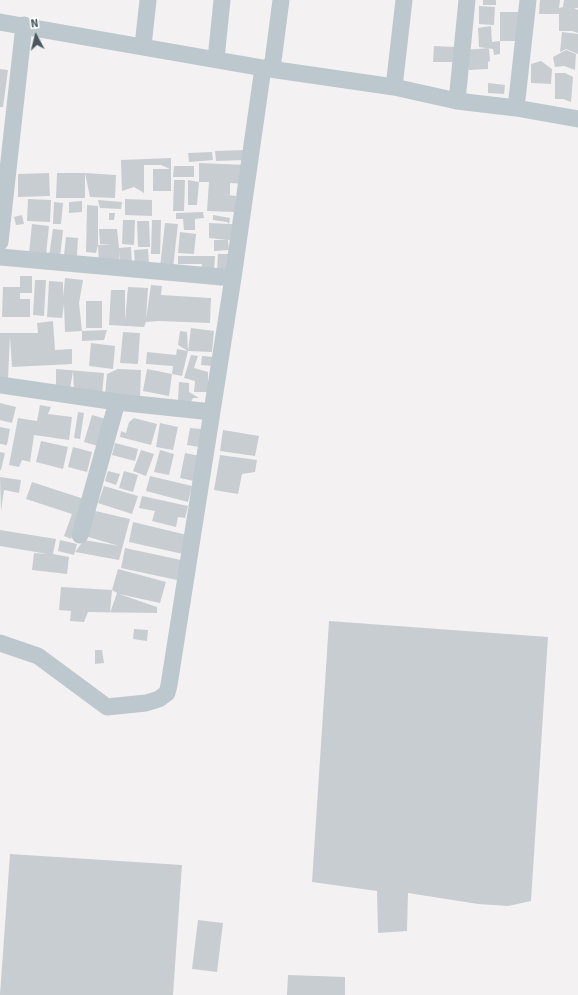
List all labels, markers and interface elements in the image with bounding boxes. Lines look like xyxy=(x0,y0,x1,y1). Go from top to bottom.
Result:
north arrow xyxy=(16,16,56,56)
text: N xyxy=(30,17,39,31)

